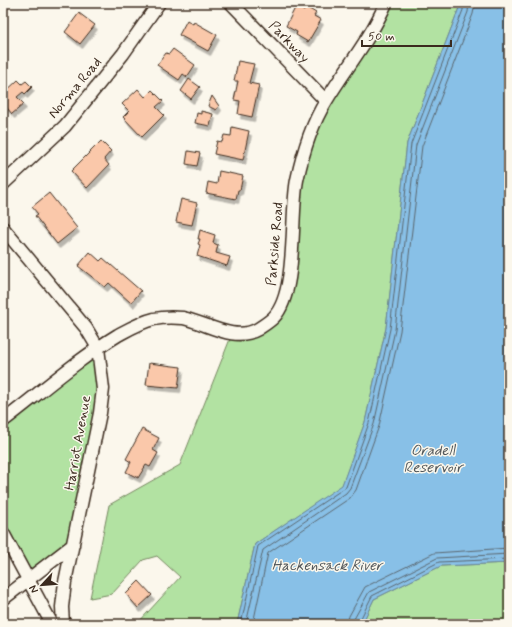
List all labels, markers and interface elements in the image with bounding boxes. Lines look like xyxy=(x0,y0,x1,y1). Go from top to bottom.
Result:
street label: Parkway xyxy=(265,17,313,67)
scale bar xyxy=(362,22,451,48)
text: 50 m xyxy=(368,29,395,45)
street label: Norma Road xyxy=(44,54,106,122)
street label: Parkside Road xyxy=(262,201,288,287)
street label: Harriot Avenue xyxy=(61,394,95,492)
water label: Oradell Reservoir xyxy=(404,441,464,478)
water label: Hackensack River xyxy=(272,556,384,576)
north arrow xyxy=(22,565,62,605)
text: N xyxy=(26,583,42,595)

